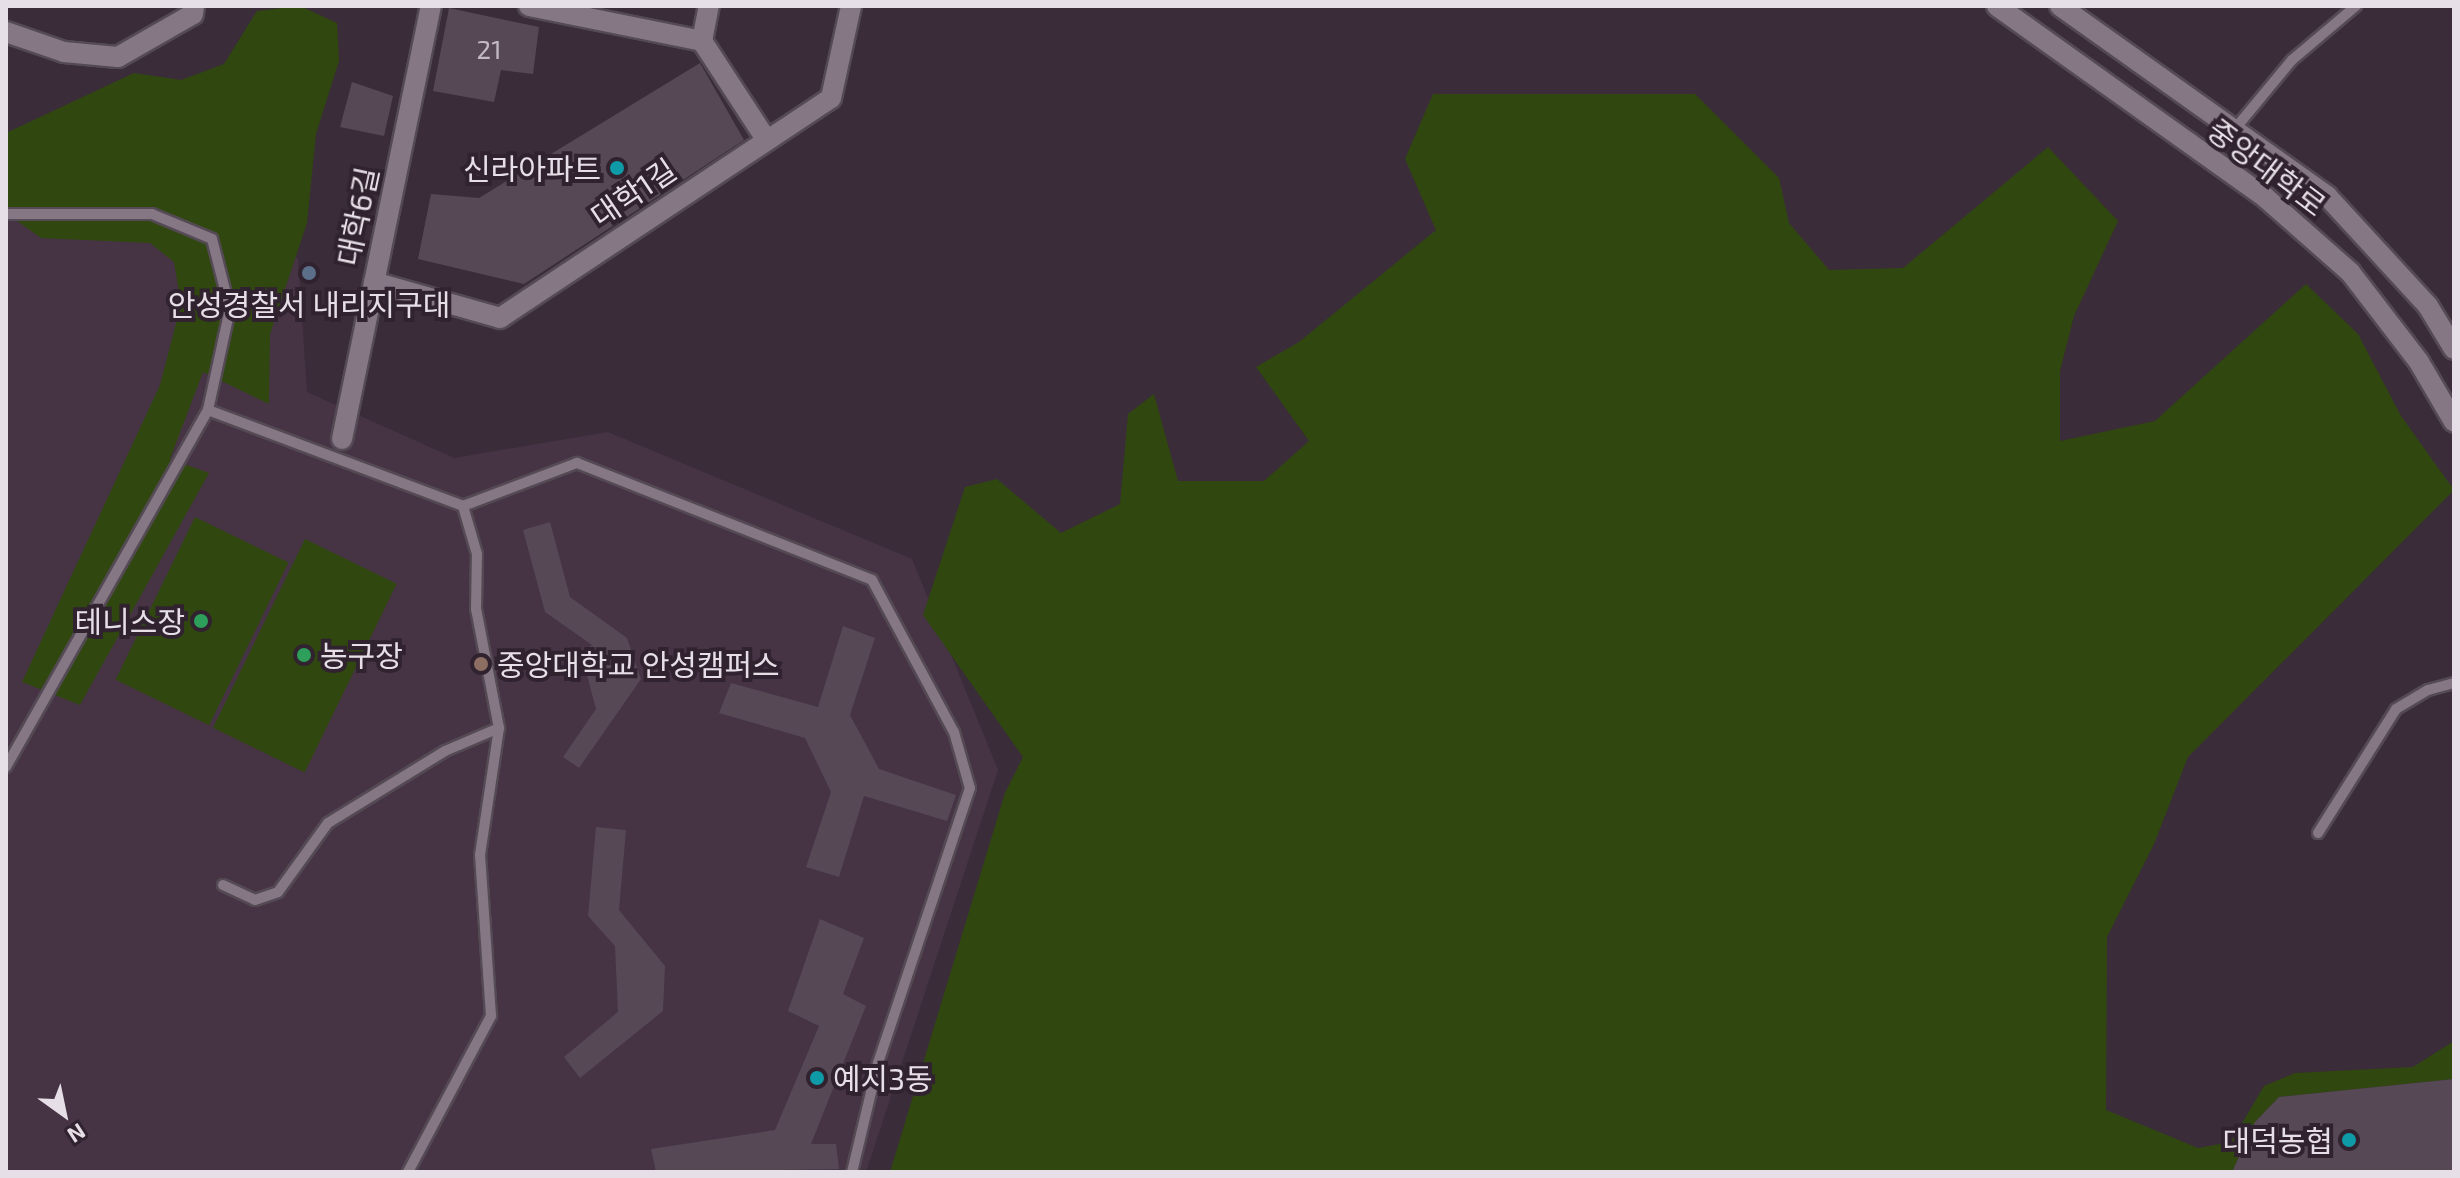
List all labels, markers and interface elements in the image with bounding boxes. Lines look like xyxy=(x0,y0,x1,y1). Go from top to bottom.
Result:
house number: 21 xyxy=(477,33,501,65)
street label: 중앙대학로 xyxy=(2201,111,2333,223)
place label: 신라아파트 xyxy=(463,150,601,186)
street label: 대학1길 xyxy=(584,151,682,233)
marker: 신라아파트 xyxy=(608,159,626,177)
street label: 대학6길 xyxy=(329,163,385,269)
marker: 안성경찰서 내리지구대 xyxy=(300,264,318,282)
place label: 안성경찰서 내리지구대 xyxy=(168,286,450,322)
place label: 테니스장 xyxy=(75,603,185,639)
marker: 테니스장 xyxy=(192,612,210,630)
place label: 농구장 xyxy=(320,637,403,673)
marker: 농구장 xyxy=(295,646,313,664)
place label: 중앙대학교 안성캠퍼스 xyxy=(497,646,780,682)
marker: 중앙대학교 안성캠퍼스 xyxy=(472,655,490,673)
place label: 예지3동 xyxy=(833,1060,932,1096)
marker: 예지3동 xyxy=(808,1069,826,1087)
north arrow xyxy=(24,1074,104,1154)
text: N xyxy=(63,1119,91,1149)
place label: 대덕농협 xyxy=(2223,1122,2333,1158)
marker: 대덕농협 xyxy=(2340,1131,2358,1149)

